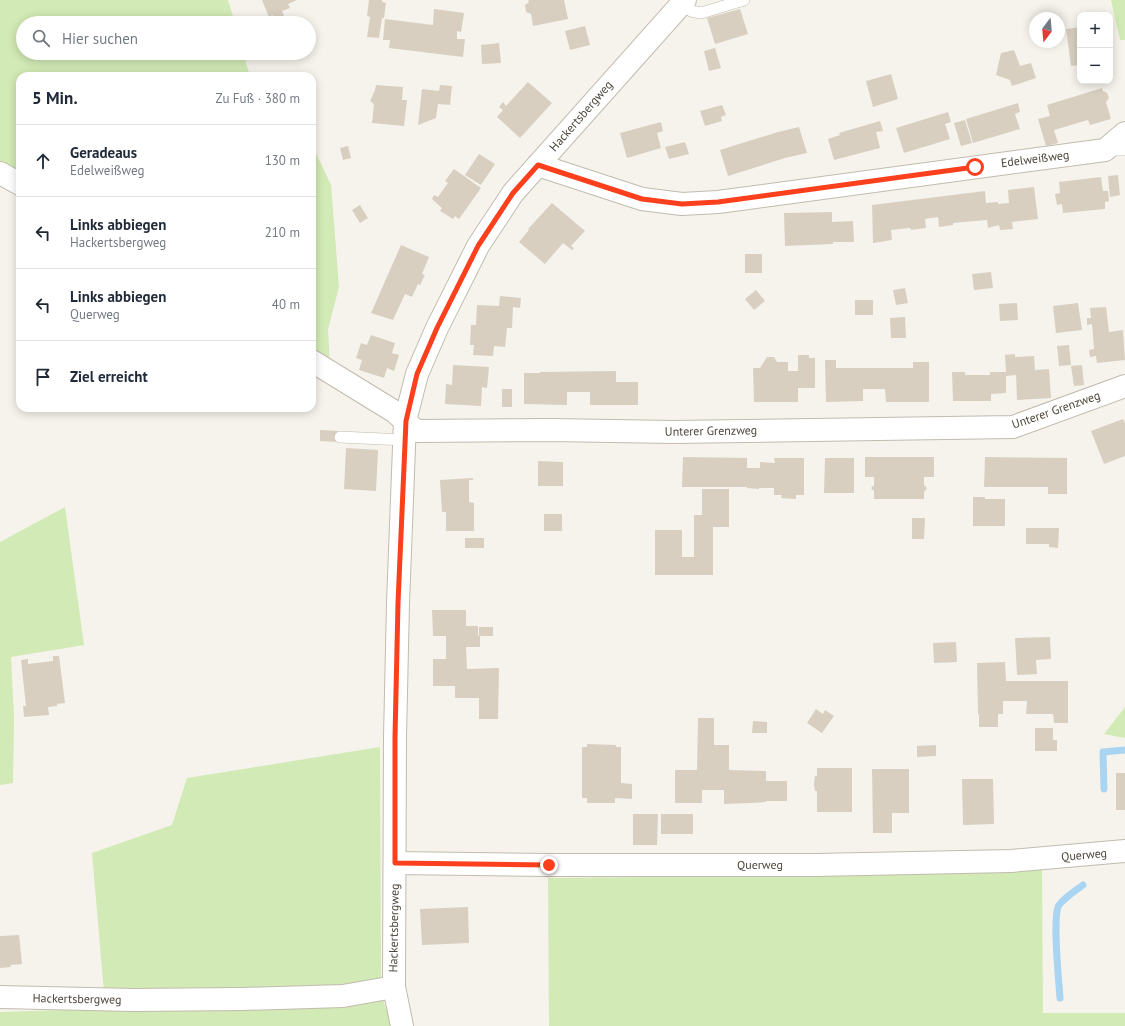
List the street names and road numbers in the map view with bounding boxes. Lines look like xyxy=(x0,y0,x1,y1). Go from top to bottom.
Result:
street label: Hackertsbergweg xyxy=(546,77,615,154)
street label: Edelweißweg xyxy=(1000,147,1070,170)
street label: Unterer Grenzweg xyxy=(1010,387,1102,432)
street label: Unterer Grenzweg xyxy=(665,422,757,439)
street label: Querweg xyxy=(1060,845,1107,864)
street label: Querweg xyxy=(737,857,783,872)
street label: Hackertsbergweg xyxy=(385,883,402,973)
street label: Hackertsbergweg xyxy=(32,990,122,1007)

